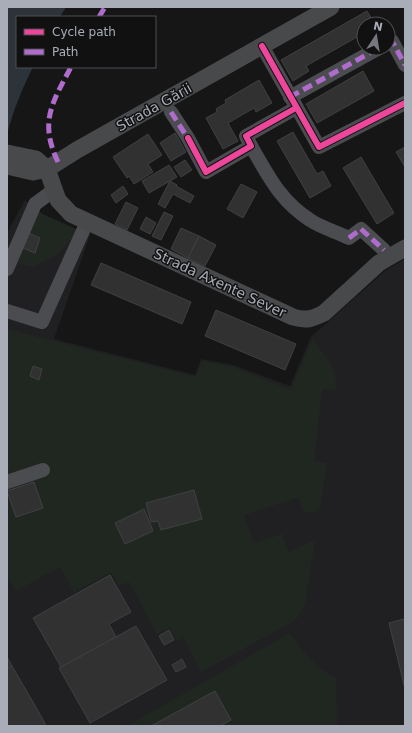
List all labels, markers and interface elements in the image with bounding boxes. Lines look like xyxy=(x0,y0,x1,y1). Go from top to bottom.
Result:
legend xyxy=(16,16,156,68)
north arrow xyxy=(356,16,396,56)
text: N xyxy=(372,19,384,34)
text: Cycle path xyxy=(52,25,116,39)
text: Path xyxy=(52,45,78,59)
street label: Strada Gării xyxy=(114,80,194,134)
street label: Strada Axente Sever xyxy=(151,245,289,321)

